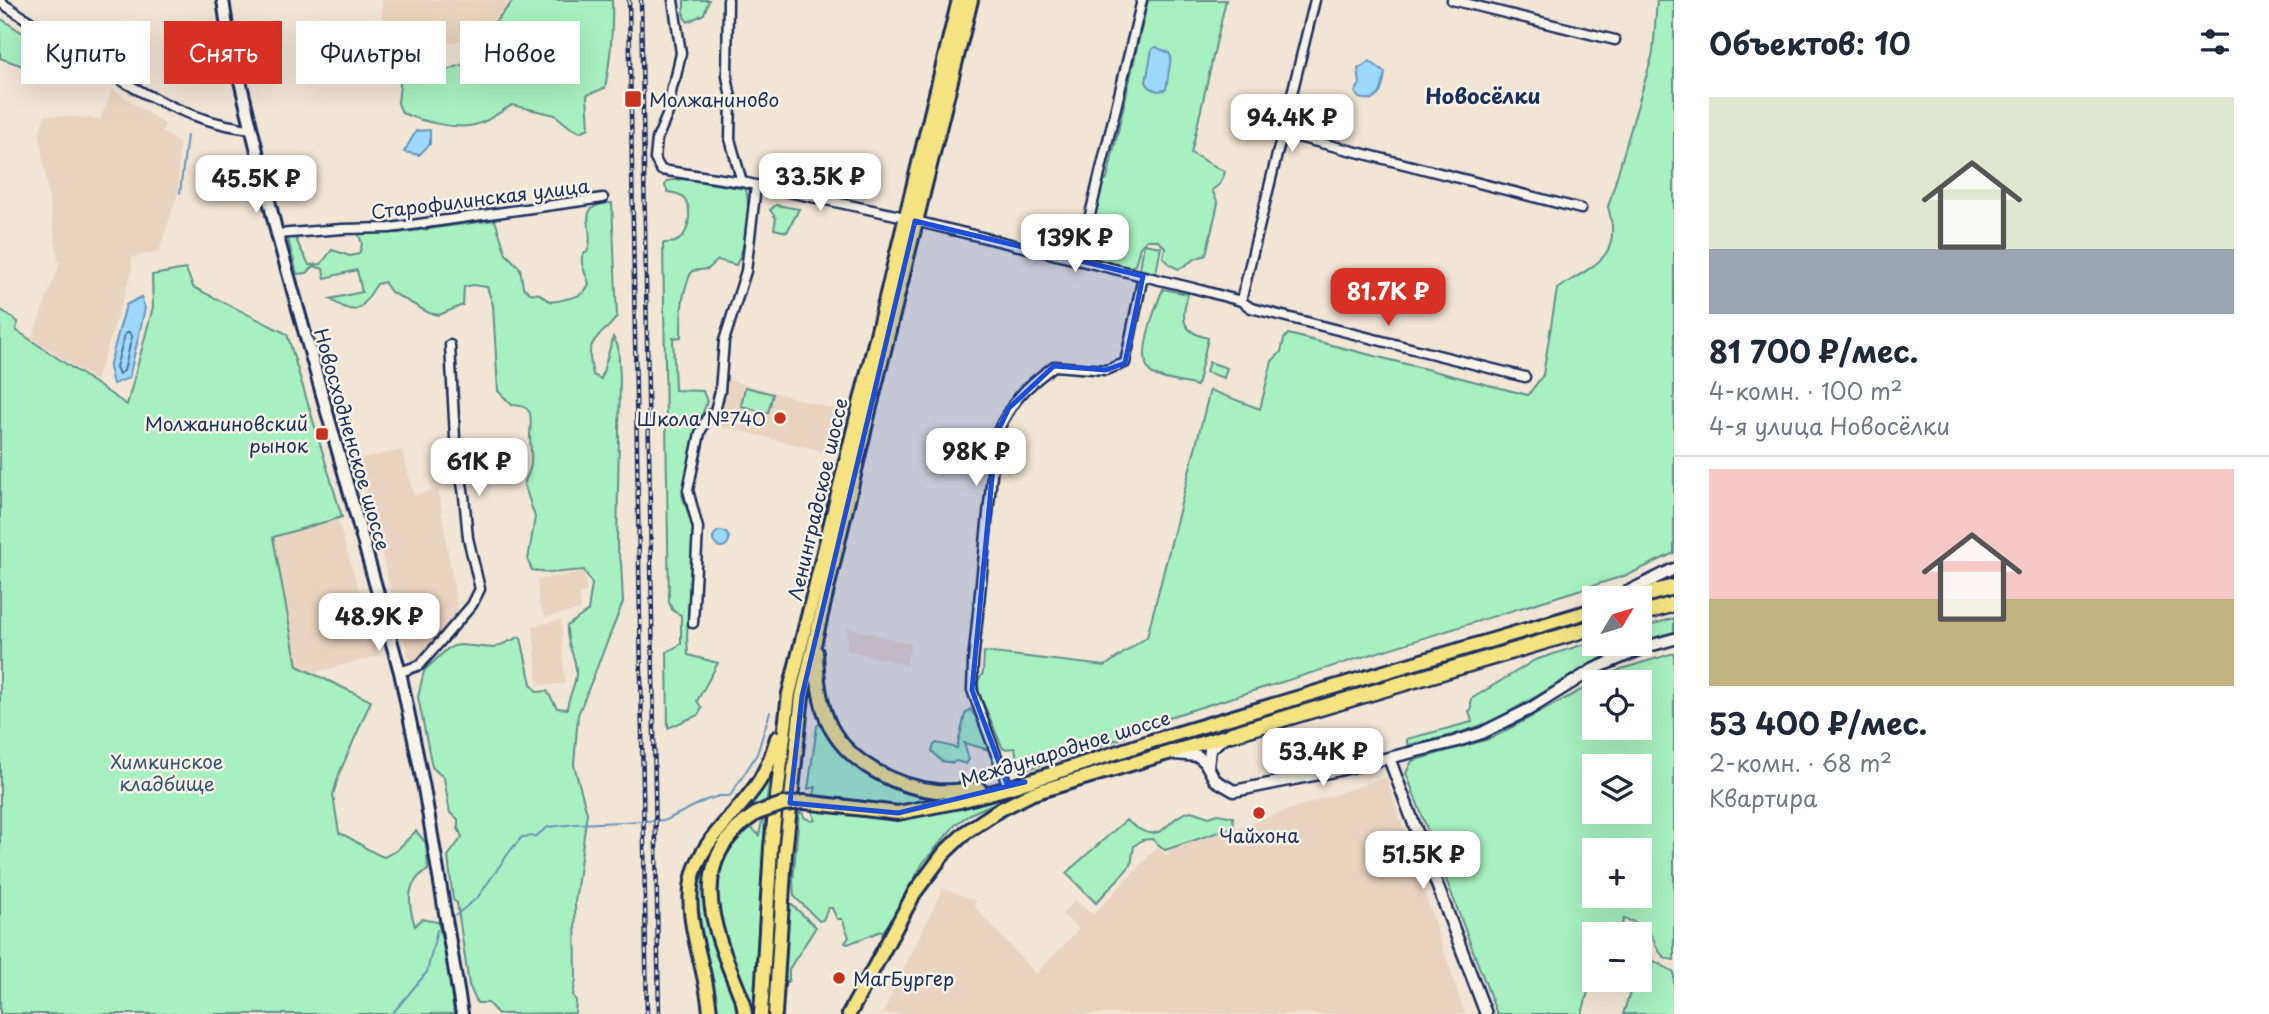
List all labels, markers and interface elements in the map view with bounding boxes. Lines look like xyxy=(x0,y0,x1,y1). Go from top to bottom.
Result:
text: Объектов: 10 xyxy=(1709,20,1911,65)
chip: Купить xyxy=(21,21,150,84)
chip: Снять xyxy=(164,21,282,84)
chip: Фильтры xyxy=(296,21,446,84)
chip: Новое xyxy=(460,21,580,84)
icon: filters xyxy=(2196,23,2234,61)
district label: Новосёлки xyxy=(1425,79,1541,111)
place label: Молжаниново xyxy=(649,85,779,113)
marker: Молжаниново xyxy=(623,89,643,109)
pin: 94.4K ₽ xyxy=(1227,94,1357,154)
text: 94.4K ₽ xyxy=(1247,99,1337,134)
icon: home xyxy=(1909,142,2035,268)
pin: 33.5K ₽ xyxy=(755,154,885,213)
pin: 45.5K ₽ xyxy=(191,156,321,215)
text: 33.5K ₽ xyxy=(775,158,865,193)
text: 45.5K ₽ xyxy=(211,160,301,195)
street label: Старофилинская улица xyxy=(369,171,591,225)
pin: 139K ₽ xyxy=(1018,215,1132,274)
text: 139K ₽ xyxy=(1037,219,1113,254)
pin: 81.7K ₽ xyxy=(1323,268,1453,328)
text: 81.7K ₽ xyxy=(1347,273,1429,308)
street label: Новосходненское шоссе xyxy=(308,325,398,553)
text: 81 700 ₽/мес. xyxy=(1709,328,1918,373)
text: 4-комн. · 100 m² xyxy=(1709,373,1903,408)
street label: Ленинградское шоссе xyxy=(780,395,854,603)
place label: Школа №740 xyxy=(637,404,766,432)
text: 4-я улица Новосёлки xyxy=(1709,408,1950,443)
place label: Молжаниновский рынок xyxy=(145,409,309,459)
marker: Школа №740 xyxy=(772,410,788,426)
marker: Молжаниновский рынок xyxy=(314,426,330,442)
pin: 98K ₽ xyxy=(927,428,1025,488)
text: 98K ₽ xyxy=(942,433,1010,468)
pin: 61K ₽ xyxy=(430,438,528,498)
text: 61K ₽ xyxy=(447,443,511,478)
icon: home xyxy=(1909,514,2035,640)
north arrow xyxy=(1582,586,1652,656)
map controls xyxy=(1582,586,1652,992)
pin: 48.9K ₽ xyxy=(314,594,444,653)
text: 48.9K ₽ xyxy=(335,598,423,633)
button: locate xyxy=(1582,670,1652,740)
text: 53 400 ₽/мес. xyxy=(1709,700,1927,745)
street label: Международное шоссе xyxy=(957,703,1173,793)
pin: 53.4K ₽ xyxy=(1258,728,1388,788)
text: 53.4K ₽ xyxy=(1278,733,1368,768)
text: 2-комн. · 68 m² xyxy=(1709,745,1892,780)
park label: Химкинское кладбище xyxy=(110,747,224,797)
button: layers xyxy=(1582,754,1652,824)
text: Квартира xyxy=(1709,780,1817,815)
marker: Чайхона xyxy=(1251,805,1267,821)
place label: Чайхона xyxy=(1219,821,1299,849)
pin: 51.5K ₽ xyxy=(1358,832,1488,891)
text: 51.5K ₽ xyxy=(1381,836,1465,871)
button: + xyxy=(1582,838,1652,908)
button: − xyxy=(1582,922,1652,992)
place label: МагБургер xyxy=(853,964,954,992)
marker: МагБургер xyxy=(831,970,847,986)

